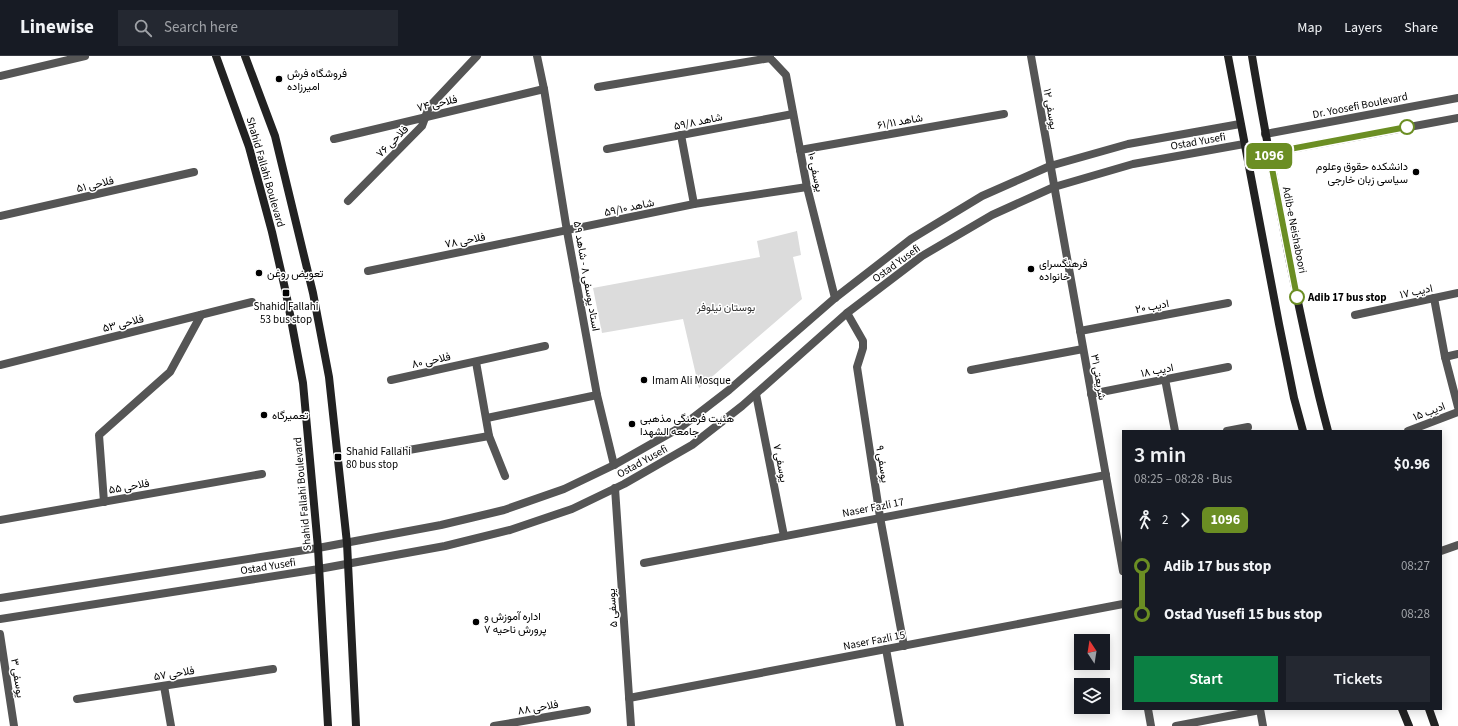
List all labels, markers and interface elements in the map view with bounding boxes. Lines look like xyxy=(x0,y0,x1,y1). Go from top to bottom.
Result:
search box xyxy=(118,10,398,46)
text: Linewise xyxy=(20,14,94,41)
icon: search xyxy=(132,17,154,39)
text: Search here xyxy=(164,17,238,38)
text: Map xyxy=(1297,18,1322,38)
text: Layers xyxy=(1344,18,1382,38)
text: Share xyxy=(1404,18,1438,38)
place label: فروشگاه فرش امیرزاده xyxy=(287,66,347,94)
marker: فروشگاه فرش امیرزاده xyxy=(274,74,284,84)
street label: یوسفی ۱۲ xyxy=(1040,87,1061,131)
street label: Dr. Yoosefi Boulevard xyxy=(1311,89,1409,122)
street label: فلاحی ۷۴ xyxy=(415,92,459,115)
street label: شاهد ۵۹/۸ xyxy=(672,109,724,134)
street label: شاهد ۶۱/۱۱ xyxy=(876,110,924,133)
street label: Shahid Fallahi Boulevard xyxy=(243,115,288,229)
unlabelled marker xyxy=(1399,119,1415,135)
street label: فلاحی ۷۶ xyxy=(373,122,412,161)
street label: Ostad Yusefi xyxy=(1169,129,1227,154)
line badge: 1096 xyxy=(1241,143,1297,169)
text: 1096 xyxy=(1254,146,1284,166)
street label: یوسفی ۱۰ xyxy=(804,151,827,193)
place label: دانشکده حقوق وعلوم سیاسی زبان خارجی xyxy=(1316,159,1408,187)
marker: دانشکده حقوق وعلوم سیاسی زبان خارجی xyxy=(1411,167,1421,177)
street label: فلاحی ۵۱ xyxy=(75,173,115,196)
street label: Adib-e Neishaboori xyxy=(1279,185,1310,275)
street label: شاهد ۵۹/‍۱۰ xyxy=(603,195,656,220)
street label: استاد یوسفی ۸ - شاهد ۵۹ xyxy=(569,220,604,332)
street label: فلاحی ۷۸ xyxy=(443,229,487,252)
street label: Ostad Yusefi xyxy=(869,241,923,286)
place label: فرهنگسرای خانواده xyxy=(1039,256,1087,284)
marker: فرهنگسرای خانواده xyxy=(1026,264,1036,274)
place label: تعویض روغن xyxy=(267,266,324,281)
marker: تعویض روغن xyxy=(254,268,264,278)
street label: ادیب ۱۷ xyxy=(1398,281,1434,302)
marker: Shahid Fallahi 53 bus stop xyxy=(281,288,291,298)
marker: Adib 17 bus stop xyxy=(1289,289,1305,305)
place label: Adib 17 bus stop xyxy=(1307,290,1387,305)
street label: ادیب ۲۰ xyxy=(1134,296,1170,317)
place label: Shahid Fallahi 53 bus stop xyxy=(254,299,318,327)
park label: بوستان نیلوفر xyxy=(696,300,755,315)
street label: فلاحی ۵۳ xyxy=(101,311,145,336)
street label: فلاحی ۸۰ xyxy=(410,349,452,372)
street label: شریعتی ۳۱ xyxy=(1087,353,1110,402)
street label: ادیب ۱۸ xyxy=(1139,360,1175,381)
place label: Imam Ali Mosque xyxy=(652,373,731,388)
marker: Imam Ali Mosque xyxy=(639,375,649,385)
street label: ادیب ۱۵ xyxy=(1411,398,1447,424)
place label: تعمیرگاه xyxy=(272,408,309,423)
marker: تعمیرگاه xyxy=(259,410,269,420)
place label: هئیت فرهنگی مذهبی جامعه الشهدا xyxy=(640,411,734,439)
marker: هئیت فرهنگی مذهبی جامعه الشهدا xyxy=(627,419,637,429)
street label: Shahid Fallahi Boulevard xyxy=(290,436,315,551)
text: 3 min xyxy=(1134,439,1186,471)
street label: Ostad Yusefi xyxy=(614,441,670,482)
street label: یوسفی ۷ xyxy=(769,443,792,484)
place label: Shahid Fallahi 80 bus stop xyxy=(346,444,411,472)
street label: یوسفی ۹ xyxy=(872,444,893,484)
marker: Shahid Fallahi 80 bus stop xyxy=(333,452,343,462)
text: $0.96 xyxy=(1394,454,1430,475)
text: 08:25 – 08:28 · Bus xyxy=(1134,470,1232,488)
street label: فلاحی ۵۵ xyxy=(107,476,151,497)
street label: Naser Fazli 17 xyxy=(841,494,905,521)
icon: walk xyxy=(1134,509,1156,531)
icon: forward xyxy=(1174,509,1196,531)
text: 1096 xyxy=(1210,510,1240,530)
text: 2 xyxy=(1162,511,1168,529)
street label: Ostad Yusefi xyxy=(239,555,297,578)
text: Adib 17 bus stop xyxy=(1164,556,1271,577)
text: 08:27 xyxy=(1401,557,1430,575)
street label: یوسفی ۵ xyxy=(604,588,621,628)
text: Ostad Yusefi 15 bus stop xyxy=(1164,604,1322,625)
text: 08:28 xyxy=(1401,605,1430,623)
place label: اداره آموزش و پرورش ناحیه ۷ xyxy=(484,609,547,637)
marker: اداره آموزش و پرورش ناحیه ۷ xyxy=(471,617,481,627)
street label: Naser Fazli 15 xyxy=(842,627,906,654)
north arrow xyxy=(1074,634,1110,670)
map controls xyxy=(1074,634,1110,714)
button: Start xyxy=(1134,656,1278,702)
button: Tickets xyxy=(1286,656,1430,702)
street label: یوسفی ۳ xyxy=(7,657,28,699)
street label: فلاحی ۵۷ xyxy=(152,663,196,684)
button: layers xyxy=(1074,678,1110,714)
street label: فلاحی ۸۸ xyxy=(516,697,560,718)

